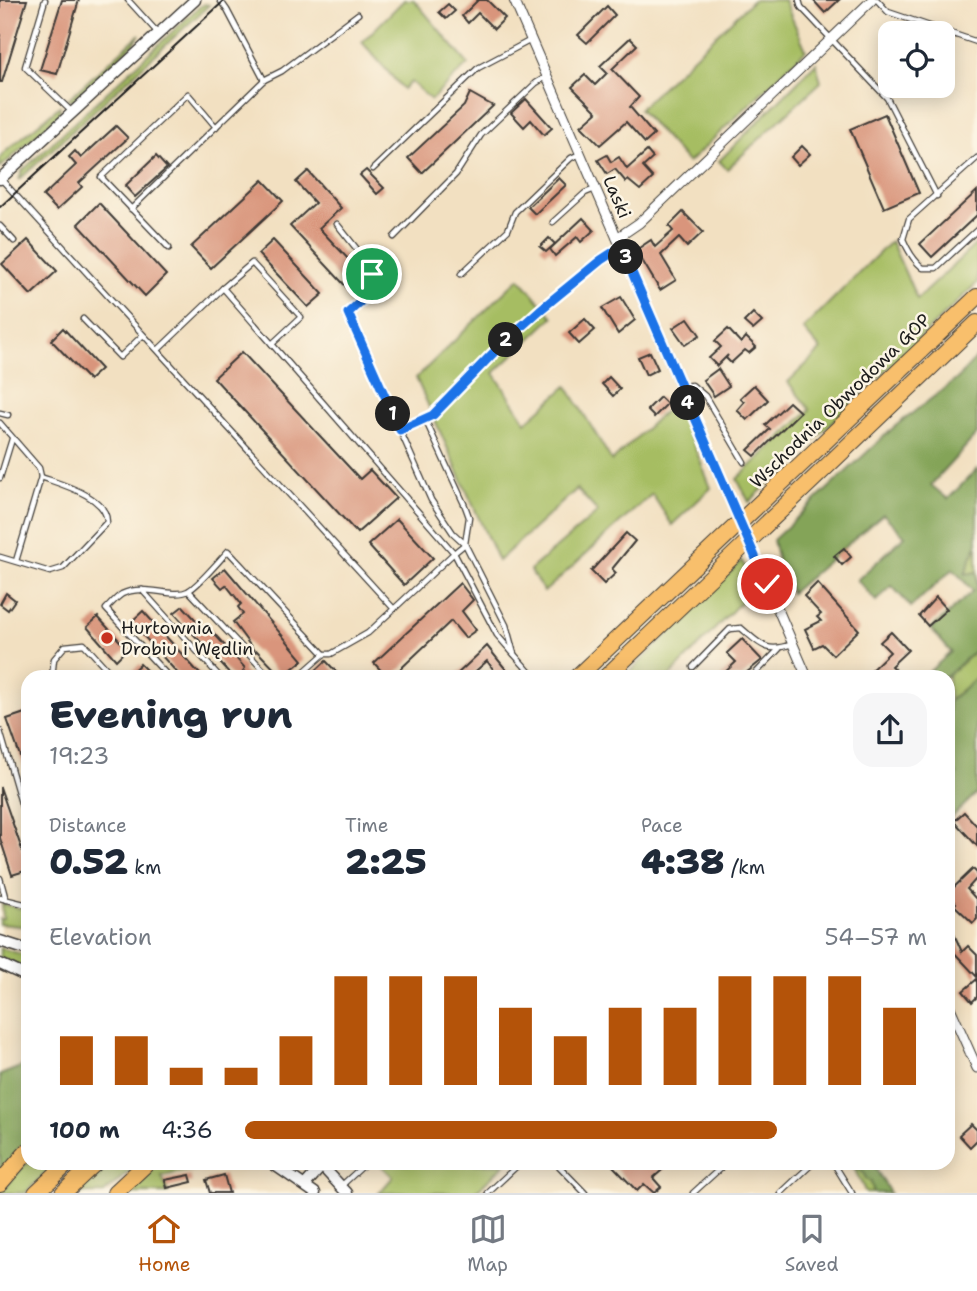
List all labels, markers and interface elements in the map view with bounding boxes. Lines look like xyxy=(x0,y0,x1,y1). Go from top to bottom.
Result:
map controls xyxy=(878,21,955,98)
button: locate xyxy=(878,21,955,98)
street label: Laski xyxy=(597,172,637,222)
pin: 3 xyxy=(608,240,644,274)
pin xyxy=(342,244,402,304)
text: 3 xyxy=(619,244,632,269)
icon: arrive xyxy=(353,255,391,293)
street label: Wschodnia Obwodowa GOP xyxy=(745,308,935,494)
pin: 2 xyxy=(489,322,524,358)
text: 2 xyxy=(499,327,512,352)
pin: 4 xyxy=(670,386,706,420)
text: 4 xyxy=(681,390,694,415)
pin: 1 xyxy=(376,396,410,432)
text: 1 xyxy=(388,401,397,426)
pin xyxy=(737,554,797,614)
icon: check xyxy=(748,565,786,603)
place label: Hurtownia Drobiu i Wędlin xyxy=(121,616,253,661)
marker: Hurtownia Drobiu i Wędlin xyxy=(99,630,115,646)
text: Evening run xyxy=(49,689,292,740)
button: share xyxy=(853,693,927,767)
text: 19:23 xyxy=(49,741,109,771)
text: Distance xyxy=(49,813,127,838)
text: Time xyxy=(345,813,389,838)
text: Pace xyxy=(641,813,683,838)
text: 0.52 xyxy=(49,838,128,885)
text: 2:25 xyxy=(345,838,427,885)
text: 4:38 xyxy=(641,838,725,885)
text: km xyxy=(128,855,161,880)
text: /km xyxy=(725,855,765,880)
text: Elevation xyxy=(49,922,152,952)
text: 54–57 m xyxy=(825,922,927,952)
text: 100 m xyxy=(49,1115,120,1145)
text: 4:36 xyxy=(161,1115,213,1145)
tab: Home xyxy=(138,1210,191,1277)
tab: Map xyxy=(467,1210,508,1277)
tab: Saved xyxy=(785,1210,839,1277)

